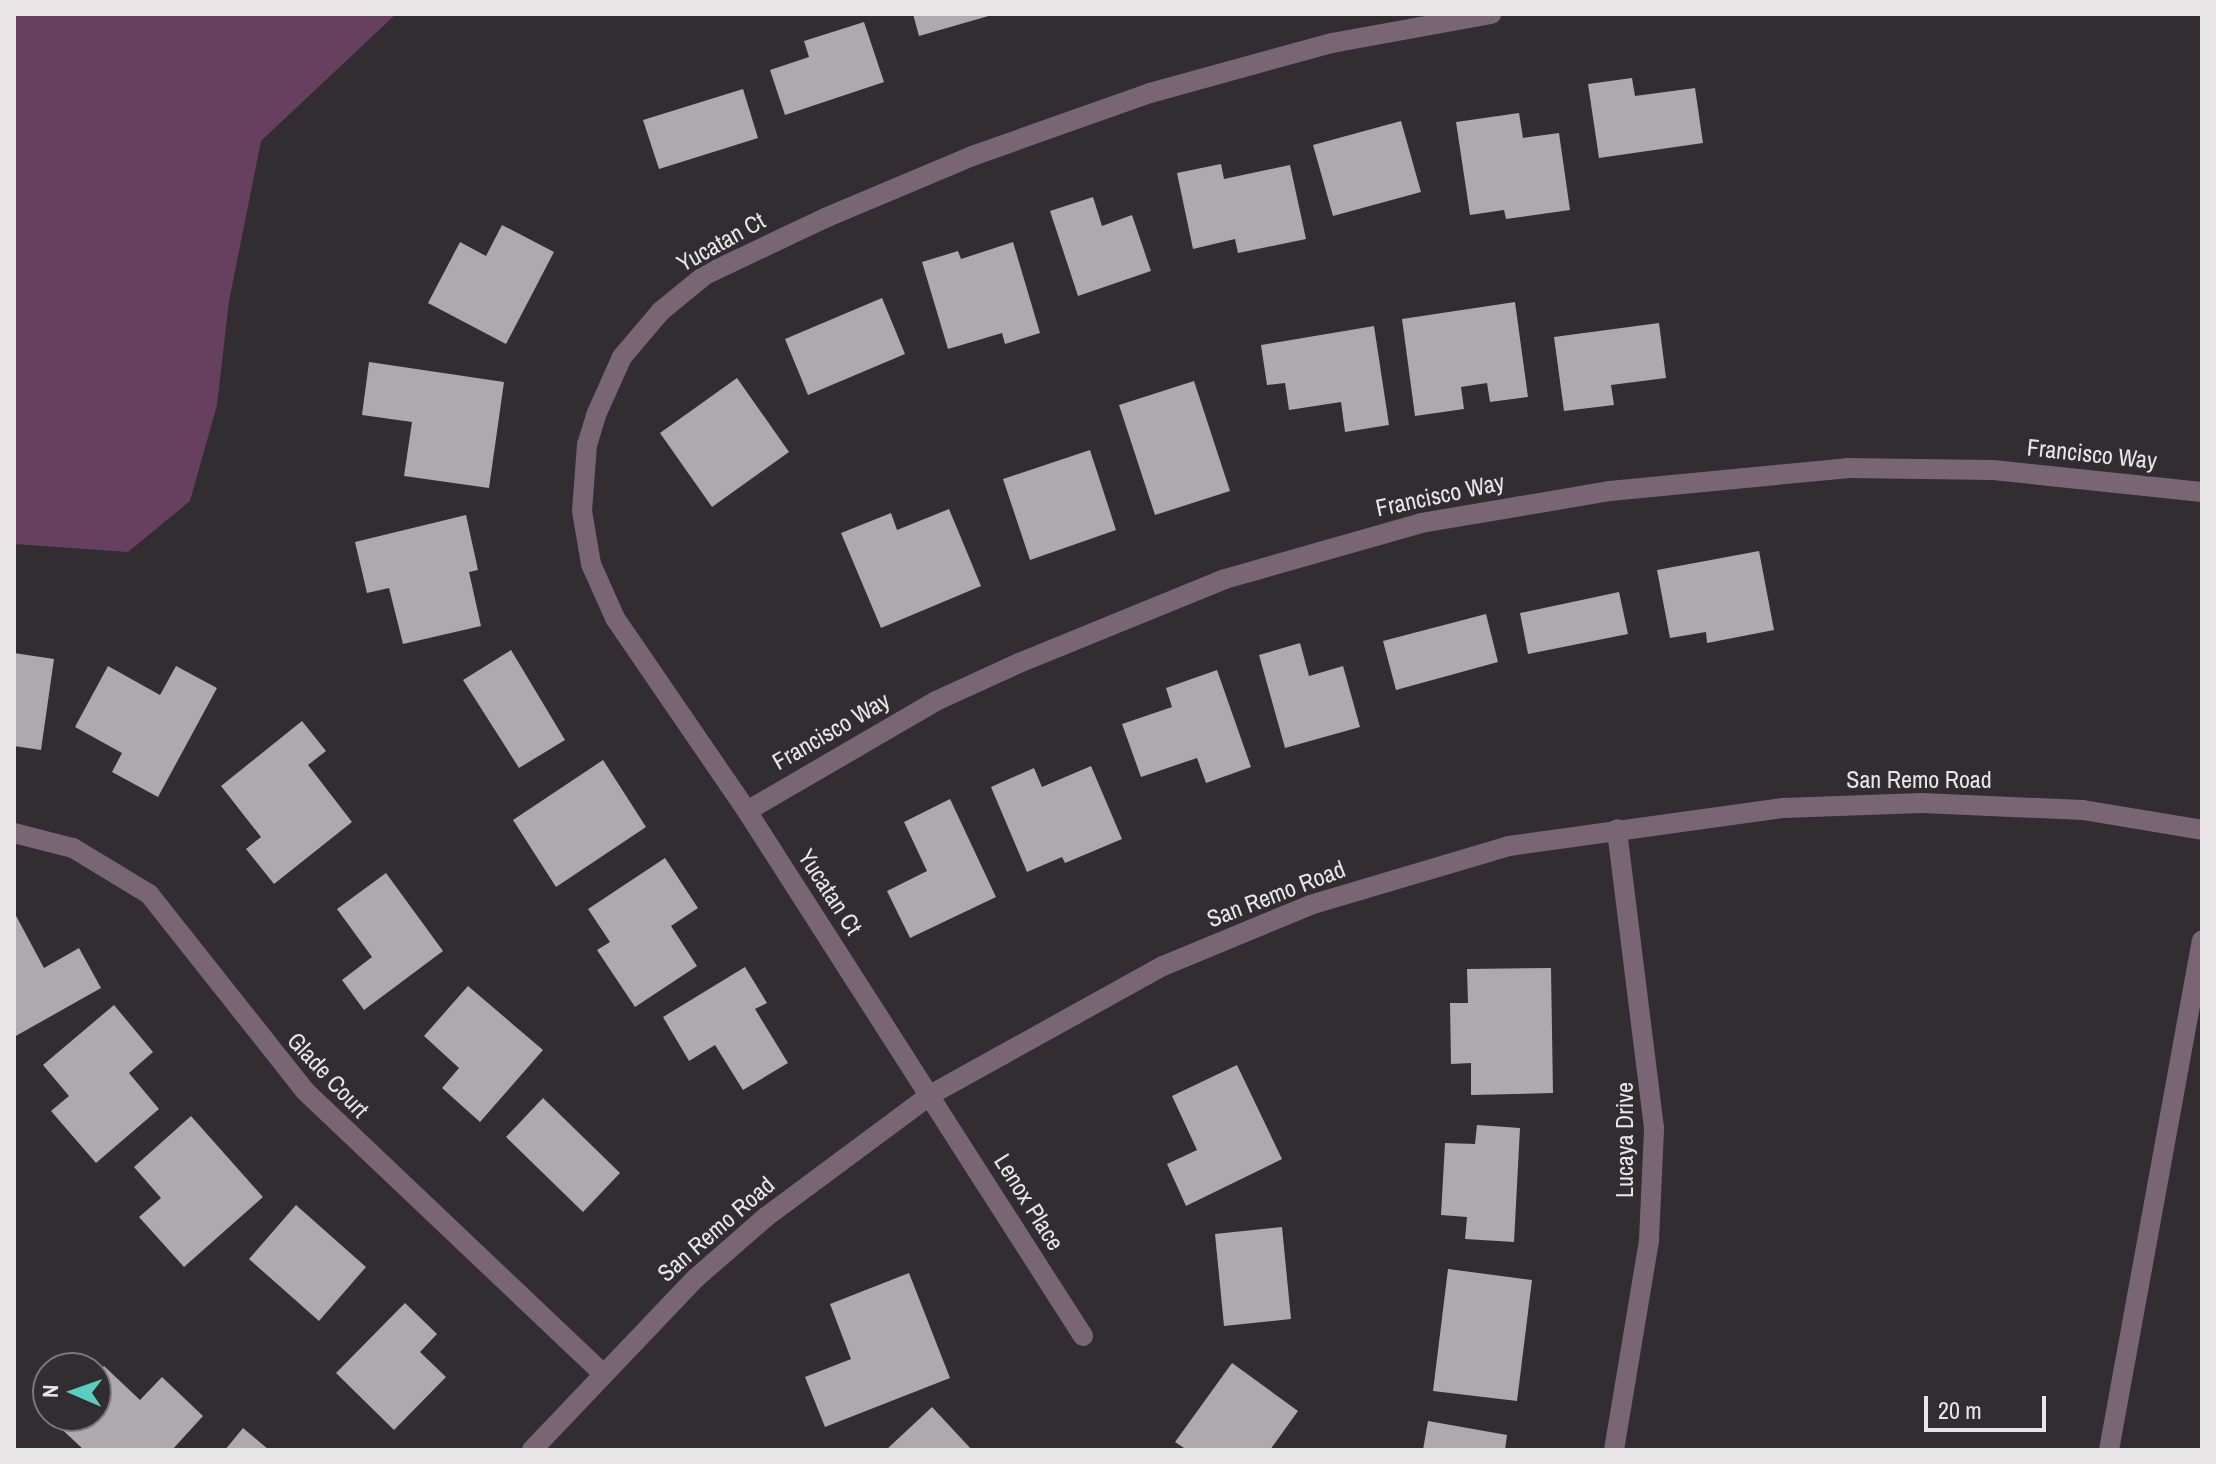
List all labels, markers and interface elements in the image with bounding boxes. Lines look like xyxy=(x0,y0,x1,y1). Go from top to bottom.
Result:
street label: Yucatan Ct xyxy=(672,206,770,278)
street label: Francisco Way xyxy=(2026,433,2158,475)
street label: Francisco Way xyxy=(1373,467,1507,523)
street label: Francisco Way xyxy=(767,686,895,776)
street label: San Remo Road xyxy=(1846,766,1992,794)
street label: Yucatan Ct xyxy=(792,844,868,940)
street label: San Remo Road xyxy=(1203,854,1349,934)
street label: Glade Court xyxy=(281,1026,375,1124)
street label: Lucaya Drive xyxy=(1611,1082,1639,1198)
street label: Lenox Place xyxy=(988,1148,1070,1256)
street label: San Remo Road xyxy=(652,1170,780,1288)
north arrow xyxy=(32,1352,112,1432)
scale bar xyxy=(1928,1380,2050,1430)
text: N xyxy=(35,1384,65,1398)
text: 20 m xyxy=(1938,1394,1982,1426)

